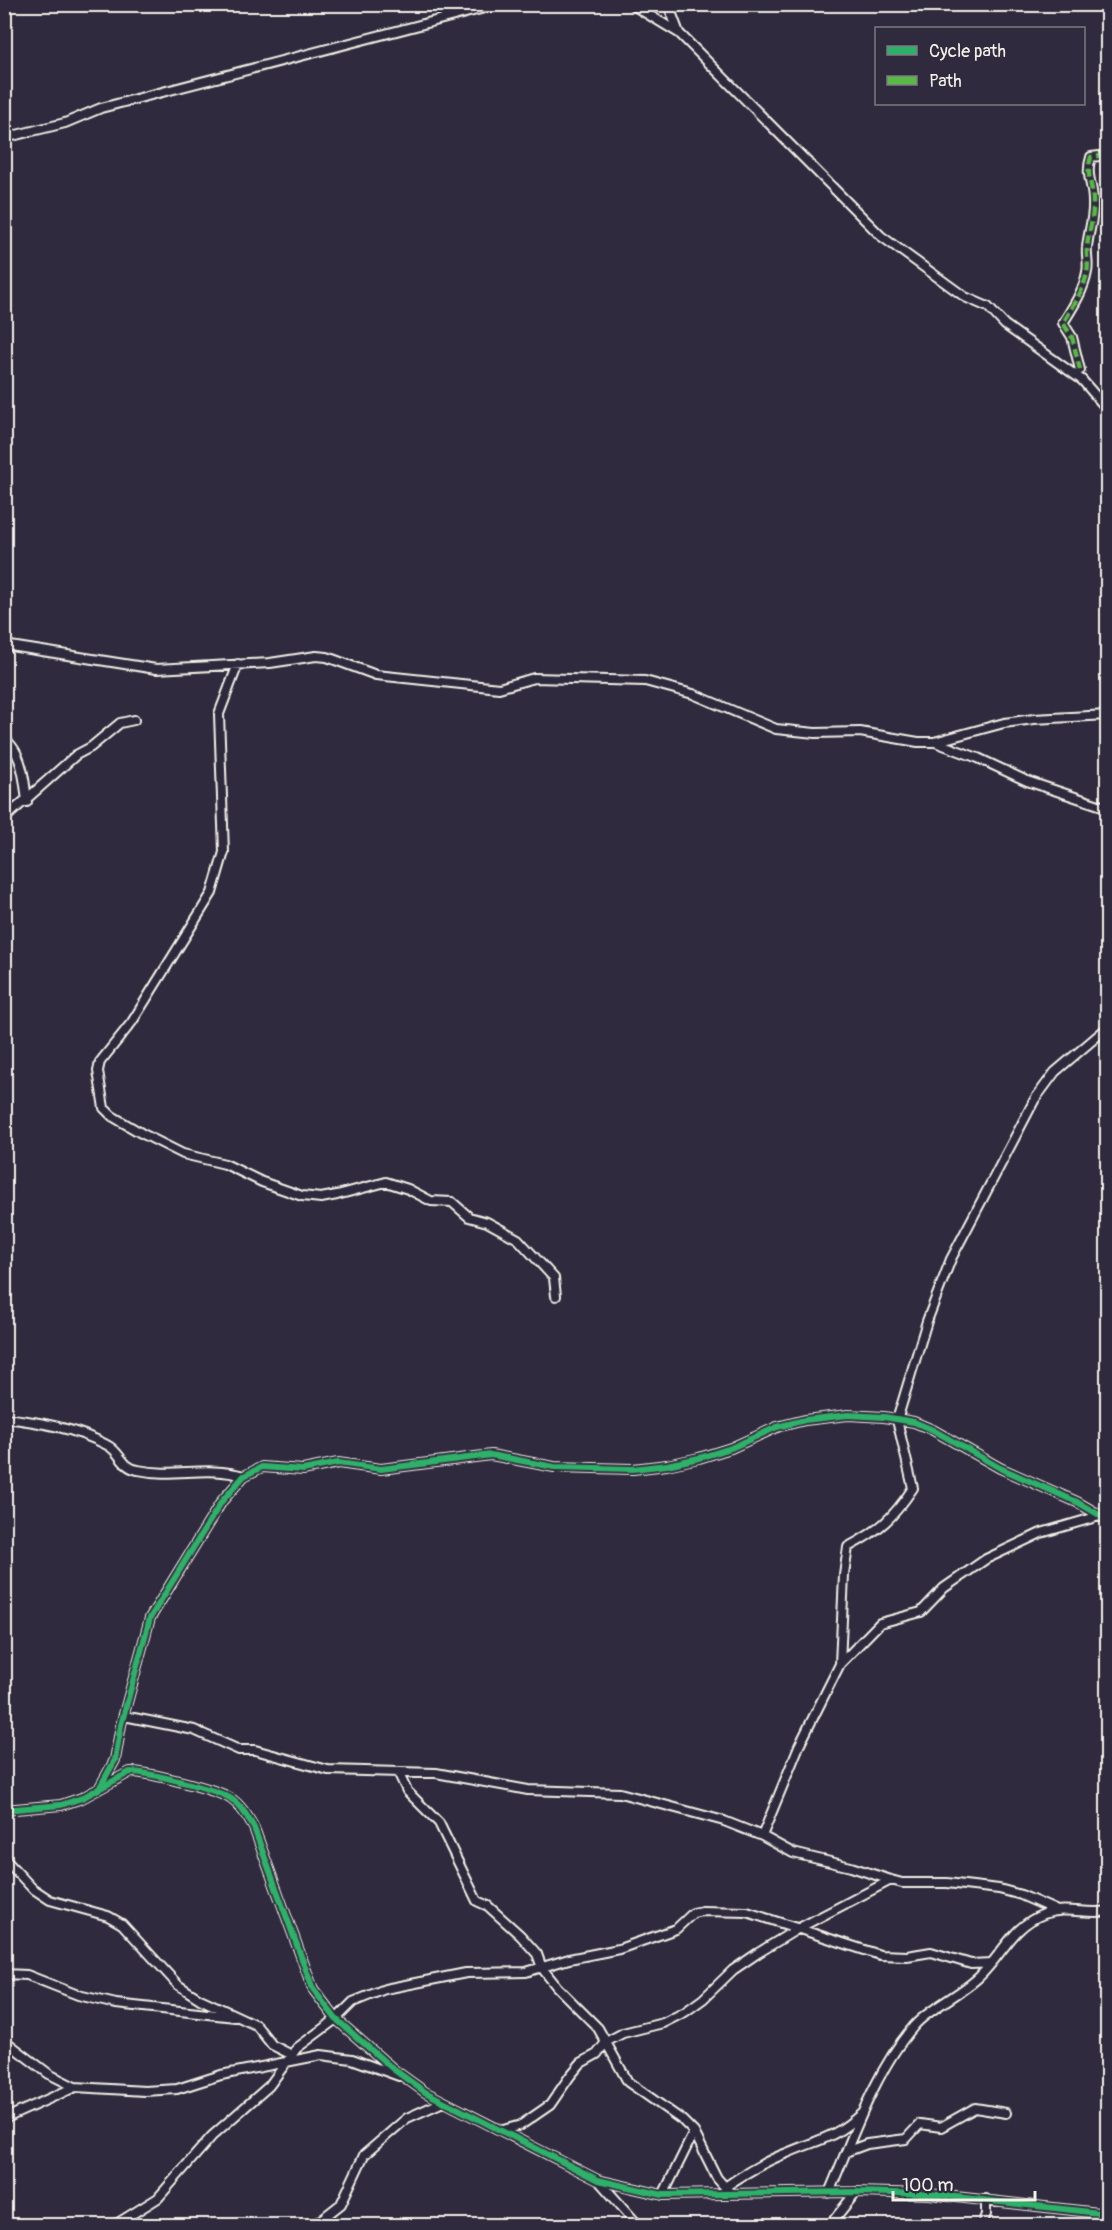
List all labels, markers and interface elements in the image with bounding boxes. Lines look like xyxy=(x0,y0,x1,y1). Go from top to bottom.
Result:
legend xyxy=(875,27,1085,105)
text: Cycle path xyxy=(929,40,1006,63)
text: Path xyxy=(929,70,962,93)
scale bar xyxy=(893,2164,1036,2202)
text: 100 m xyxy=(902,2174,954,2197)

